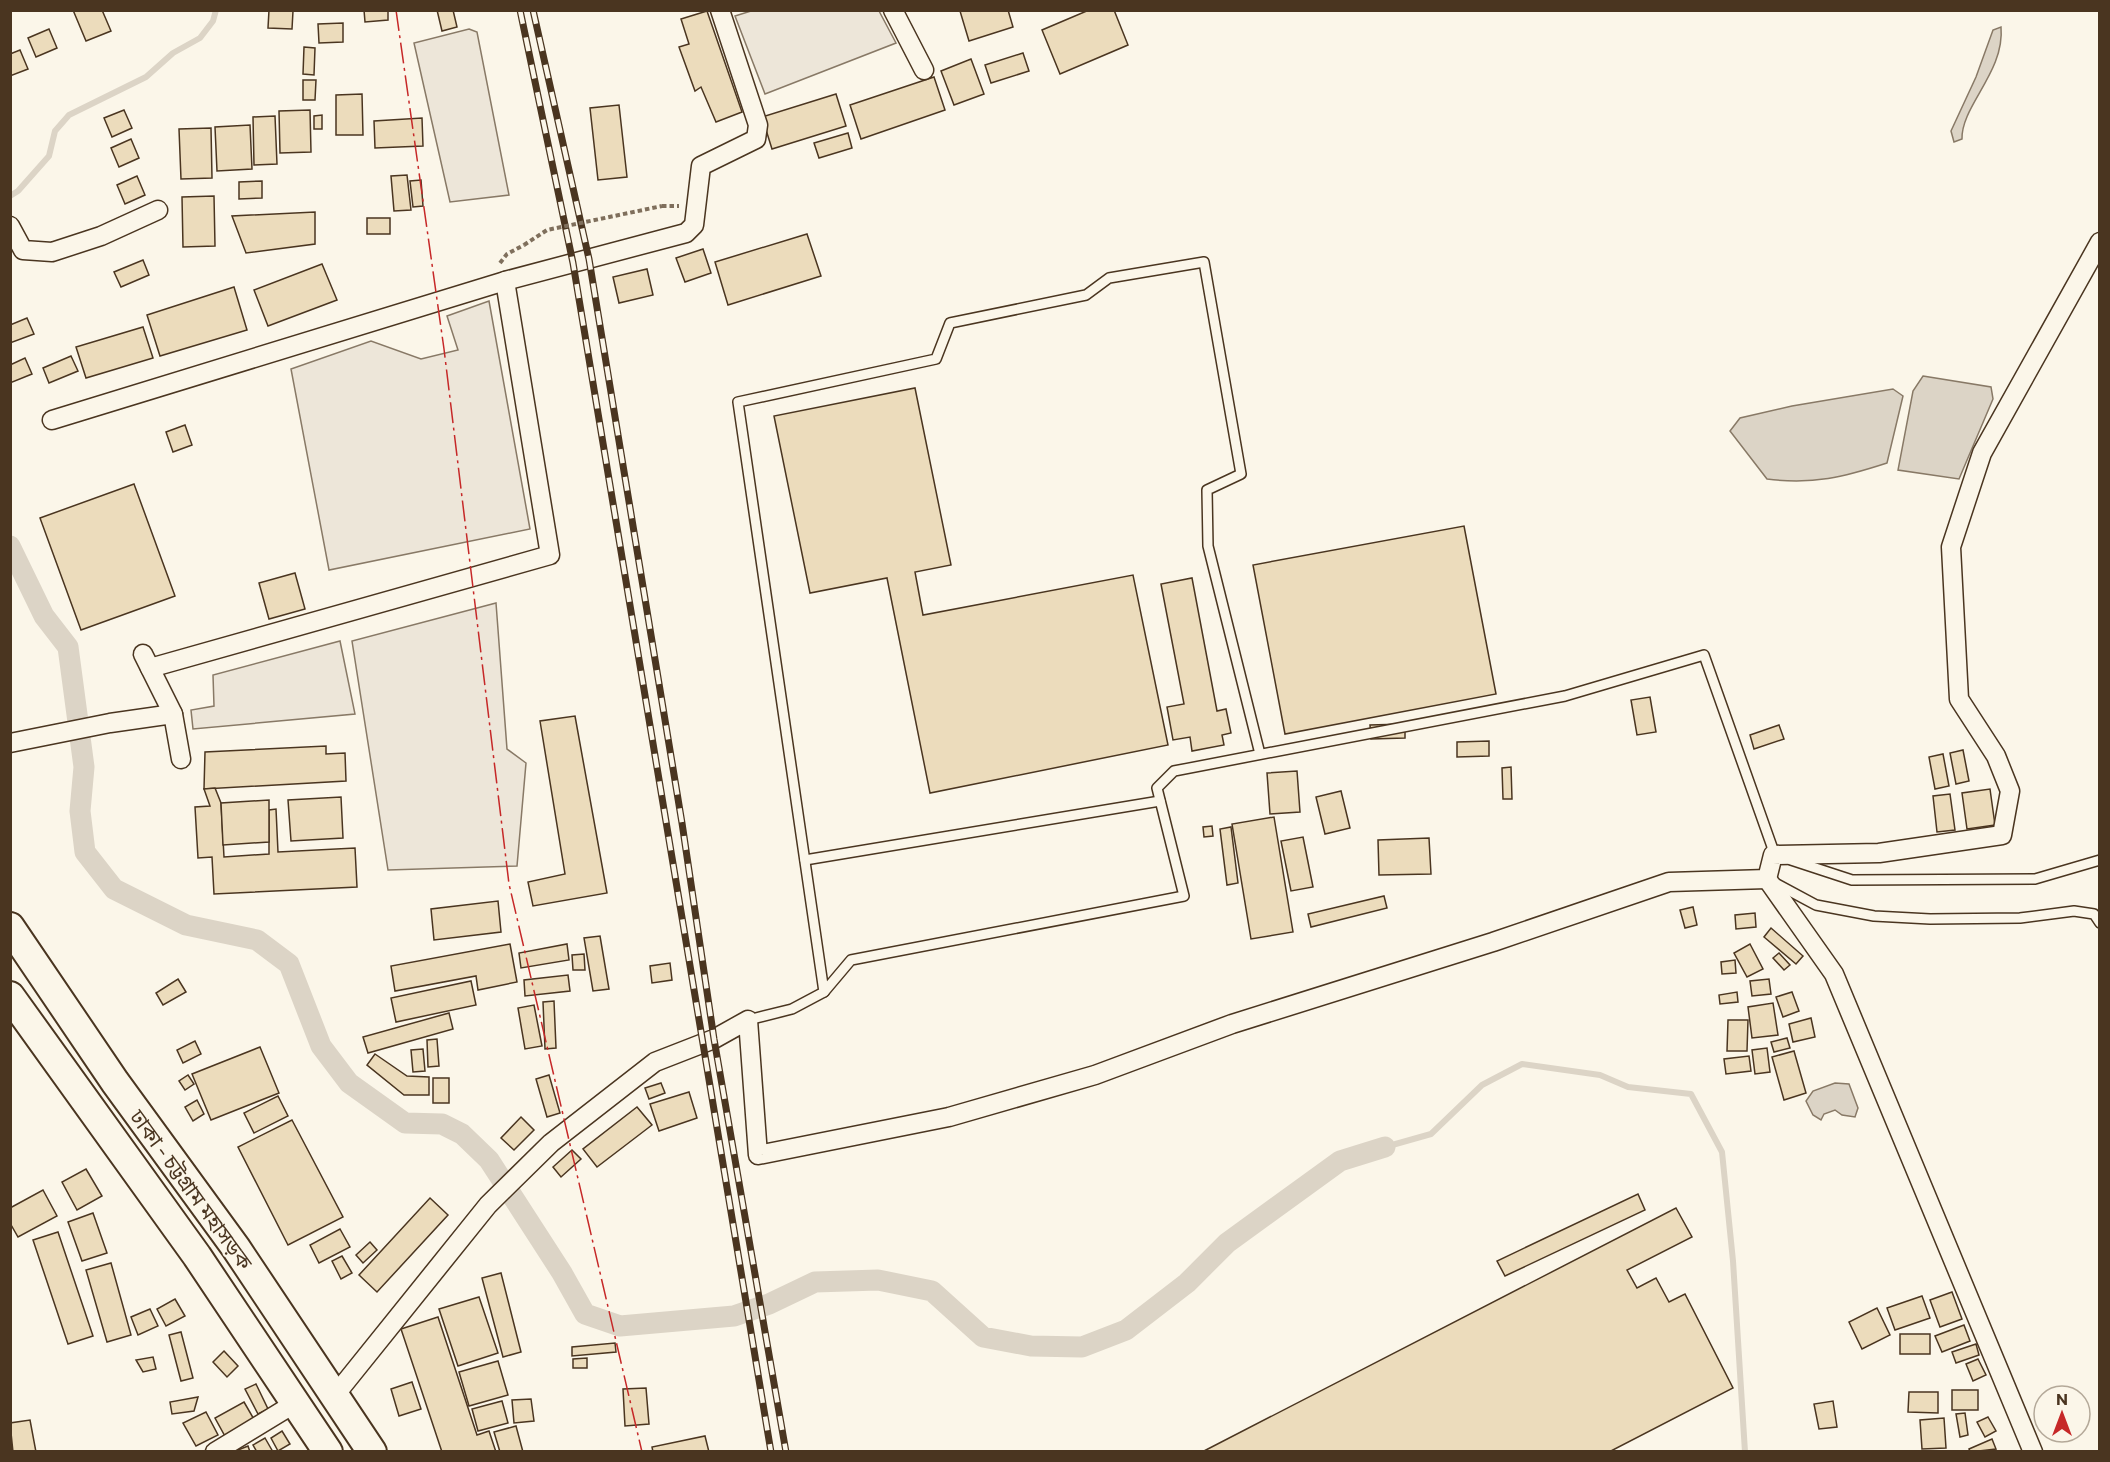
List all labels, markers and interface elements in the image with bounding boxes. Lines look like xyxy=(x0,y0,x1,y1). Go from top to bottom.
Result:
street label: ঢাকা - চট্টগ্রাম মহাসড়ক xyxy=(125,1103,259,1275)
north arrow xyxy=(2032,1384,2092,1444)
text: N xyxy=(2056,1389,2068,1408)

